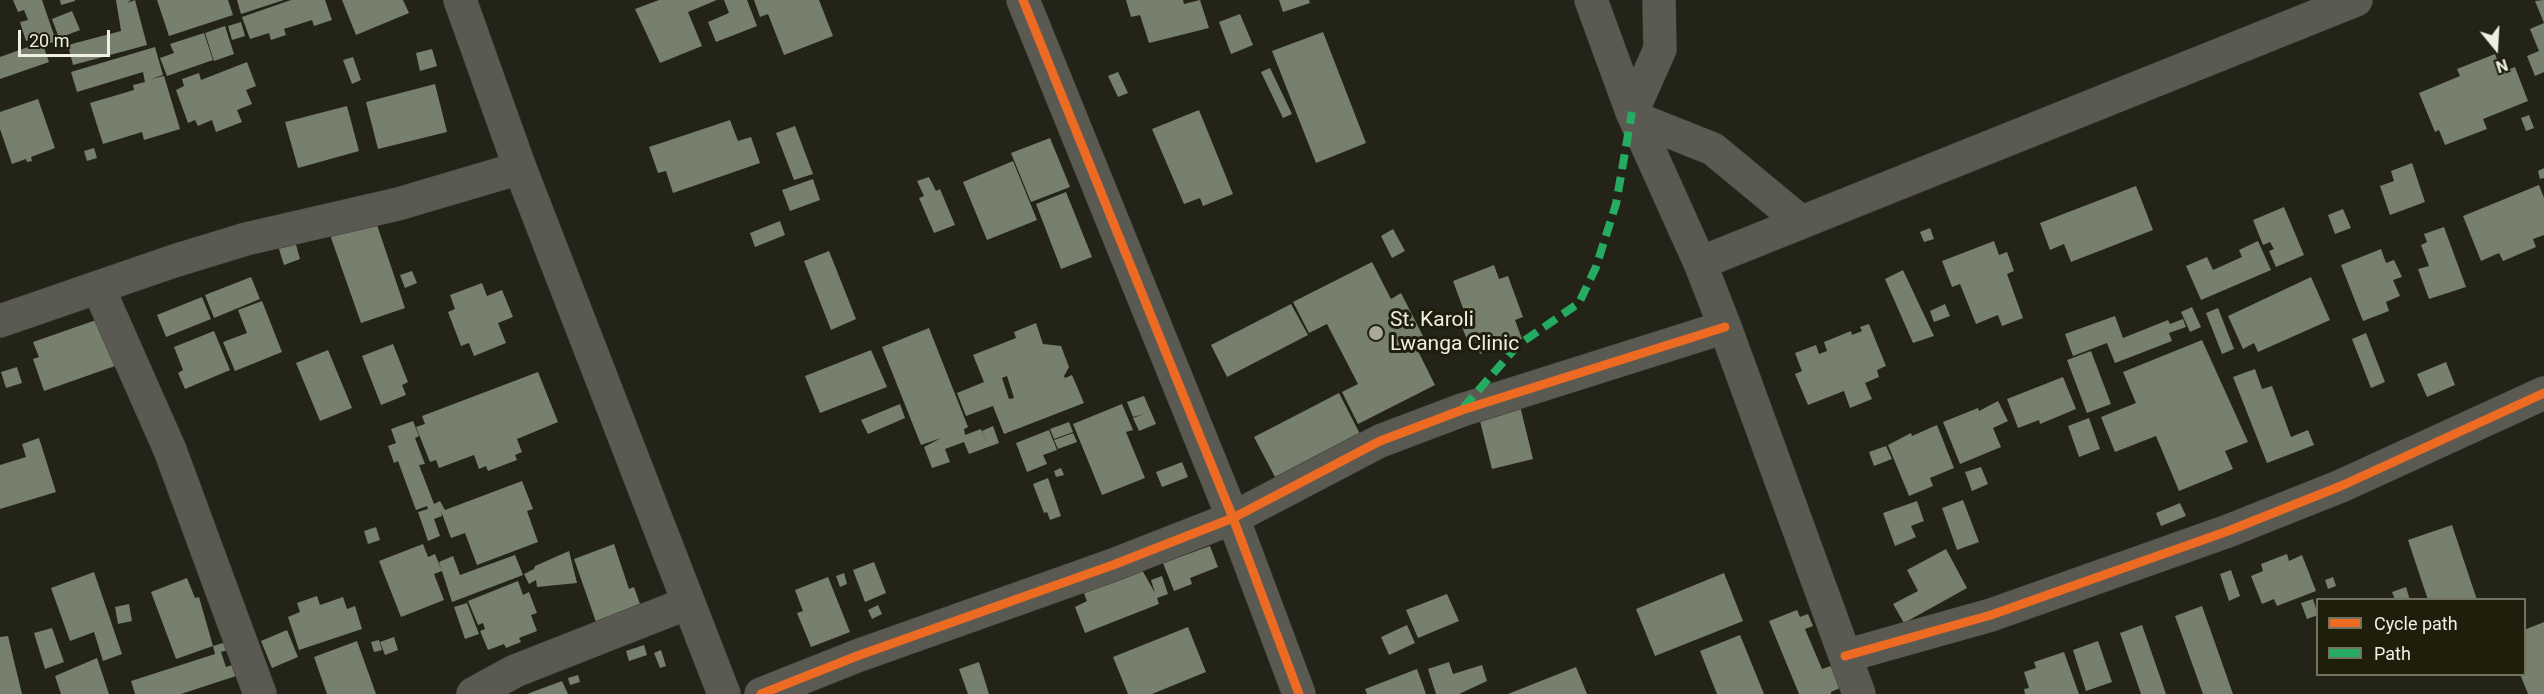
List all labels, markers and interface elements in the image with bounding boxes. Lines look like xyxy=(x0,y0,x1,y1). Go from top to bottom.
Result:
scale bar xyxy=(21,18,112,56)
north arrow xyxy=(2466,18,2526,78)
text: 20 m xyxy=(29,30,69,51)
text: N xyxy=(2493,55,2510,76)
place label: St. Karoli Lwanga Clinic xyxy=(1390,308,1519,358)
marker: St. Karoli Lwanga Clinic xyxy=(1367,324,1385,342)
legend xyxy=(2316,598,2526,676)
text: Cycle path xyxy=(2374,613,2458,634)
text: Path xyxy=(2374,643,2411,664)

